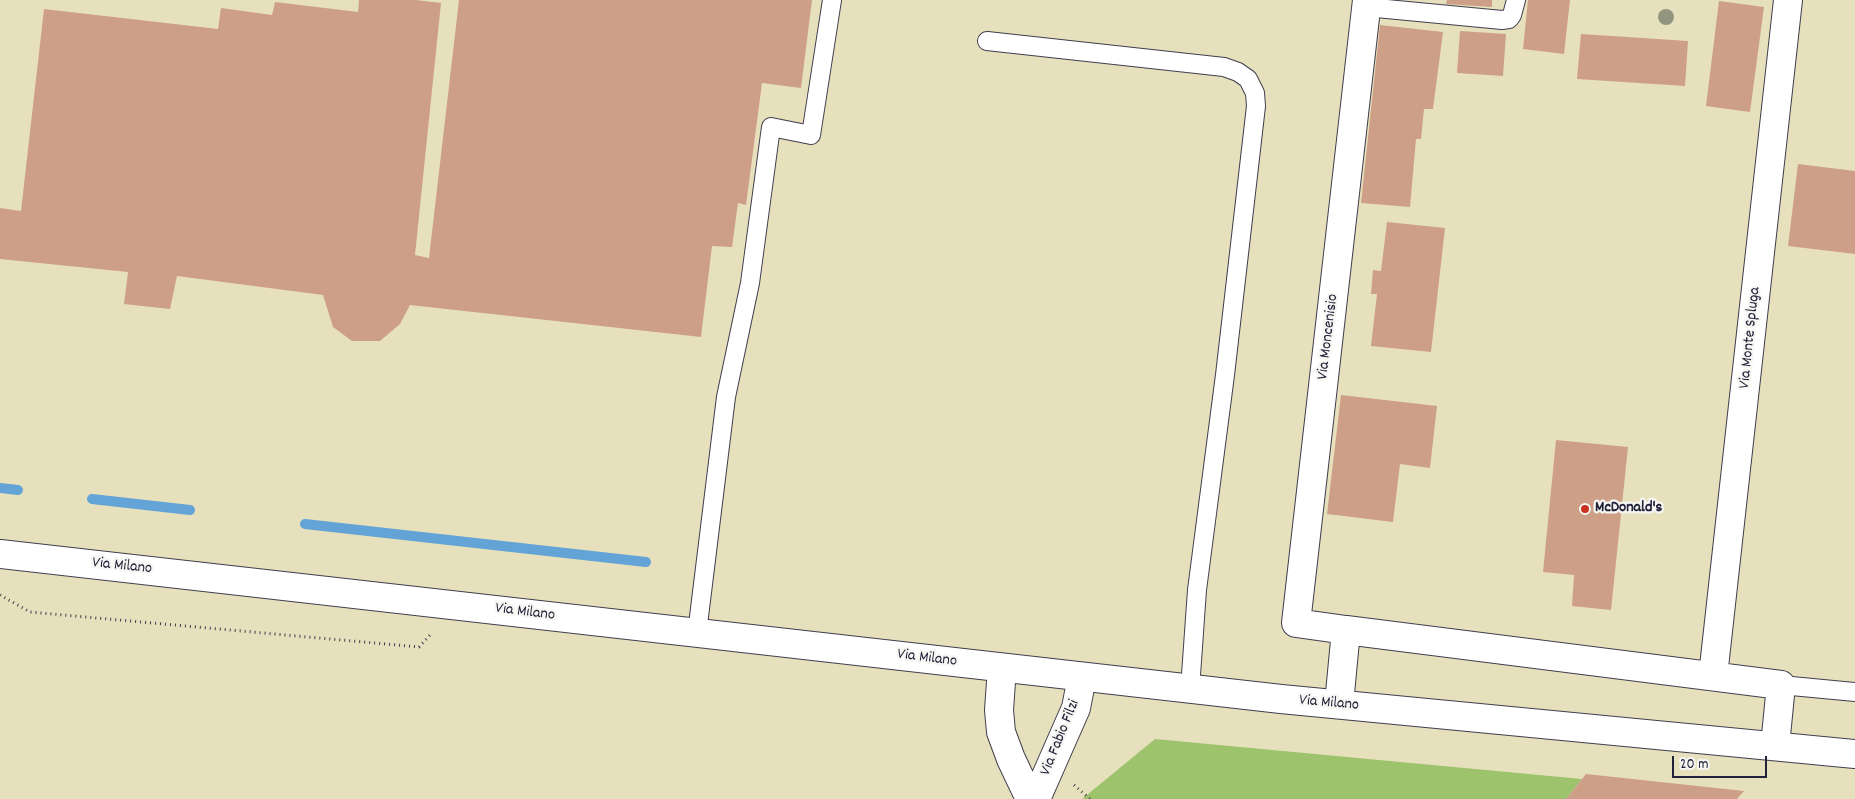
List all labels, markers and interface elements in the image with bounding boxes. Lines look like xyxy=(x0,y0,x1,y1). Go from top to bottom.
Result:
street label: Via Monte Spluga xyxy=(1736,286,1766,390)
street label: Via Moncenisio xyxy=(1314,293,1344,381)
place label: McDonald's xyxy=(1595,499,1662,519)
marker: McDonald's xyxy=(1579,503,1591,515)
street label: Via Milano xyxy=(91,554,153,580)
street label: Via Milano xyxy=(494,600,556,626)
street label: Via Milano xyxy=(896,646,958,672)
street label: Via Milano xyxy=(1298,692,1360,716)
street label: Via Fabio Filzi xyxy=(1037,697,1085,779)
scale bar xyxy=(1675,746,1770,778)
text: 20 m xyxy=(1680,754,1708,776)

